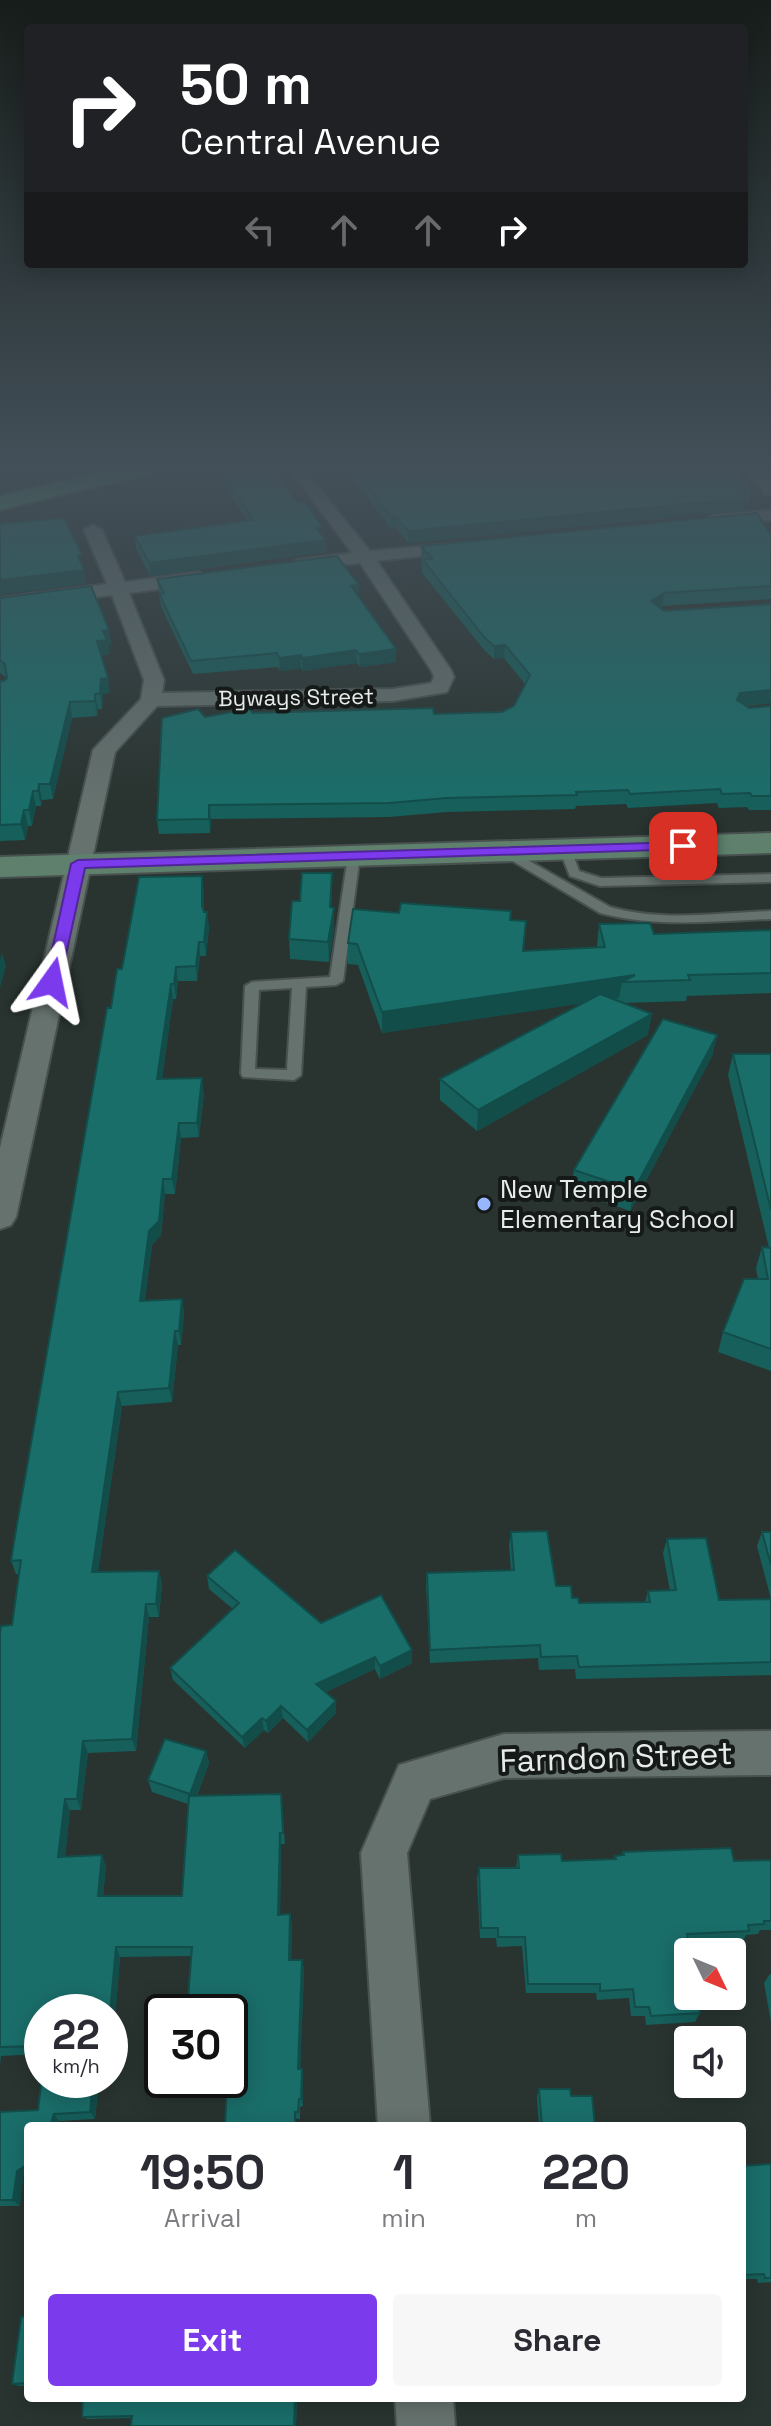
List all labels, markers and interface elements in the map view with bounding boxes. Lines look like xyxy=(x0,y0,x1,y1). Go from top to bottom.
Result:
text: 50 m xyxy=(180,49,312,120)
icon: right xyxy=(48,56,152,160)
text: Central Avenue xyxy=(180,119,441,165)
icon: left xyxy=(238,208,282,252)
icon: ahead xyxy=(322,208,366,252)
icon: ahead xyxy=(406,208,450,252)
icon: right xyxy=(490,208,534,252)
street label: Byways Street xyxy=(218,682,374,712)
pin xyxy=(649,812,717,880)
icon: arrive xyxy=(661,824,705,868)
position arrow xyxy=(10.0,940,94.0,1024)
place label: New Temple Elementary School xyxy=(500,1172,735,1236)
marker: New Temple Elementary School xyxy=(475,1195,493,1213)
street label: Farndon Street xyxy=(499,1733,733,1781)
north arrow xyxy=(674,1938,746,2010)
map controls xyxy=(674,1938,746,2098)
speed limit sign: 30 xyxy=(144,1994,248,2098)
text: 22 xyxy=(52,2010,100,2061)
button: sound xyxy=(674,2026,746,2098)
text: km/h xyxy=(52,2053,100,2079)
text: 19:50 xyxy=(140,2142,265,2203)
text: 1 xyxy=(393,2142,415,2203)
text: 220 xyxy=(542,2142,630,2203)
text: Arrival xyxy=(164,2201,241,2235)
text: min xyxy=(381,2201,426,2235)
text: m xyxy=(575,2201,597,2235)
button: Exit xyxy=(48,2294,377,2386)
button: Share xyxy=(393,2294,722,2386)

